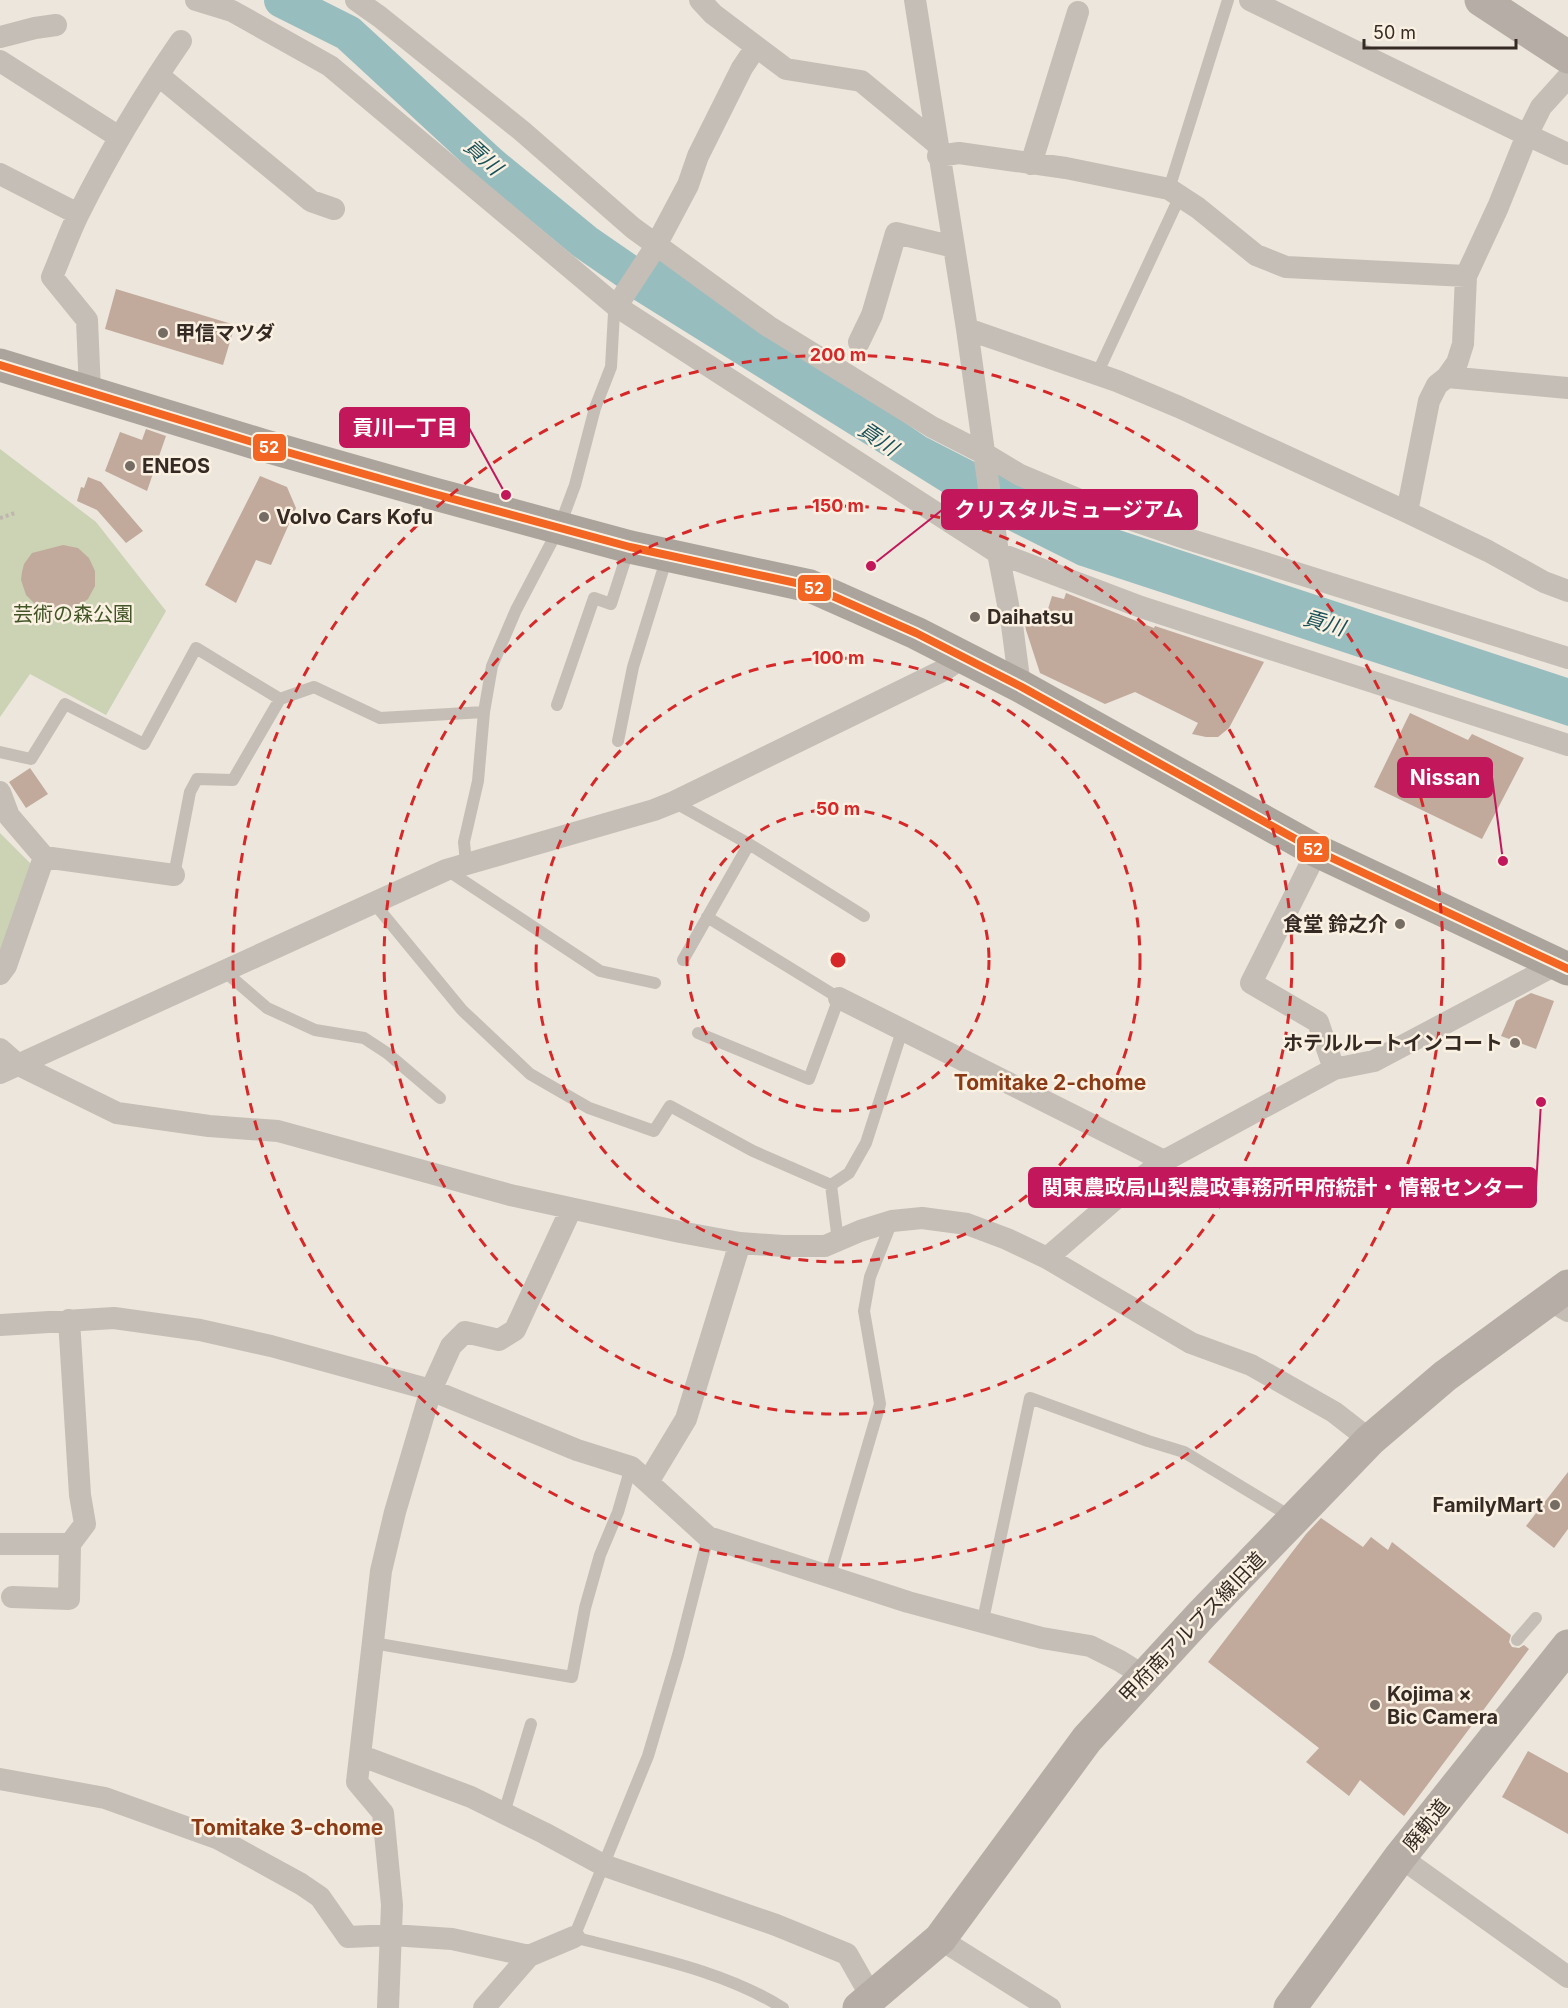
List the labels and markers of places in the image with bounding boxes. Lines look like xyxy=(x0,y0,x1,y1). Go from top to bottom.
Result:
place label: 甲信マツダ xyxy=(175,321,275,345)
marker: 甲信マツダ xyxy=(156,326,170,340)
callout: 貢川一丁目 xyxy=(340,408,469,447)
place label: ENEOS xyxy=(142,454,210,478)
marker: ENEOS xyxy=(123,459,137,473)
callout: クリスタルミュージアム xyxy=(942,490,1197,529)
place label: Volvo Cars Kofu xyxy=(276,505,433,529)
marker: Volvo Cars Kofu xyxy=(257,510,271,524)
place label: Daihatsu xyxy=(987,605,1073,629)
marker: Daihatsu xyxy=(968,610,982,624)
callout: Nissan xyxy=(1398,758,1492,797)
place label: 食堂 鈴之介 xyxy=(1283,912,1388,936)
marker: 食堂 鈴之介 xyxy=(1393,917,1407,931)
centre of rings xyxy=(828,950,848,970)
place label: ホテルルートインコート xyxy=(1283,1031,1503,1055)
marker: ホテルルートインコート xyxy=(1508,1036,1522,1050)
callout: 関東農政局山梨農政事務所甲府統計・情報センター xyxy=(1029,1168,1536,1207)
place label: FamilyMart xyxy=(1432,1493,1543,1517)
marker: FamilyMart xyxy=(1548,1498,1562,1512)
place label: Kojima × Bic Camera xyxy=(1387,1682,1498,1729)
marker: Kojima × Bic Camera xyxy=(1368,1698,1382,1712)

